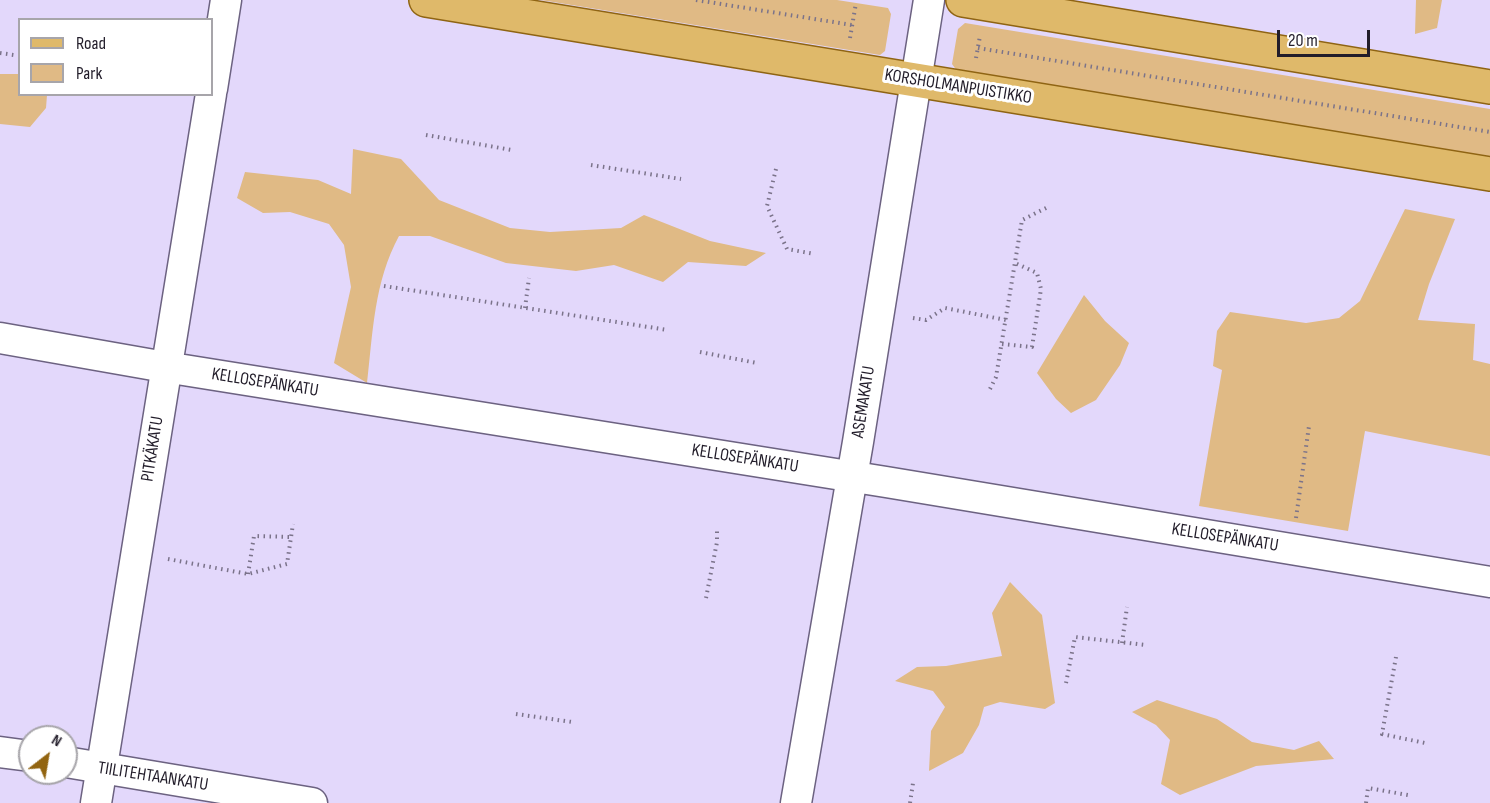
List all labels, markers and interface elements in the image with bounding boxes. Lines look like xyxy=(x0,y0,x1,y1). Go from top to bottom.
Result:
legend xyxy=(18,18,213,96)
scale bar xyxy=(1280,18,1373,56)
text: 20 m xyxy=(1288,30,1318,51)
text: Road xyxy=(76,33,106,54)
text: Park xyxy=(76,63,102,84)
street label: KORSHOLMANPUISTIKKO xyxy=(883,65,1033,109)
street label: KELLOSEPÄNKATU xyxy=(210,364,320,402)
street label: ASEMAKATU xyxy=(848,364,880,440)
street label: PITKÄKATU xyxy=(137,415,169,483)
street label: KELLOSEPÄNKATU xyxy=(690,440,800,478)
street label: KELLOSEPÄNKATU xyxy=(1170,519,1280,557)
north arrow xyxy=(18,725,78,785)
text: N xyxy=(48,731,65,751)
street label: TIILITEHTAANKATU xyxy=(96,758,210,796)

